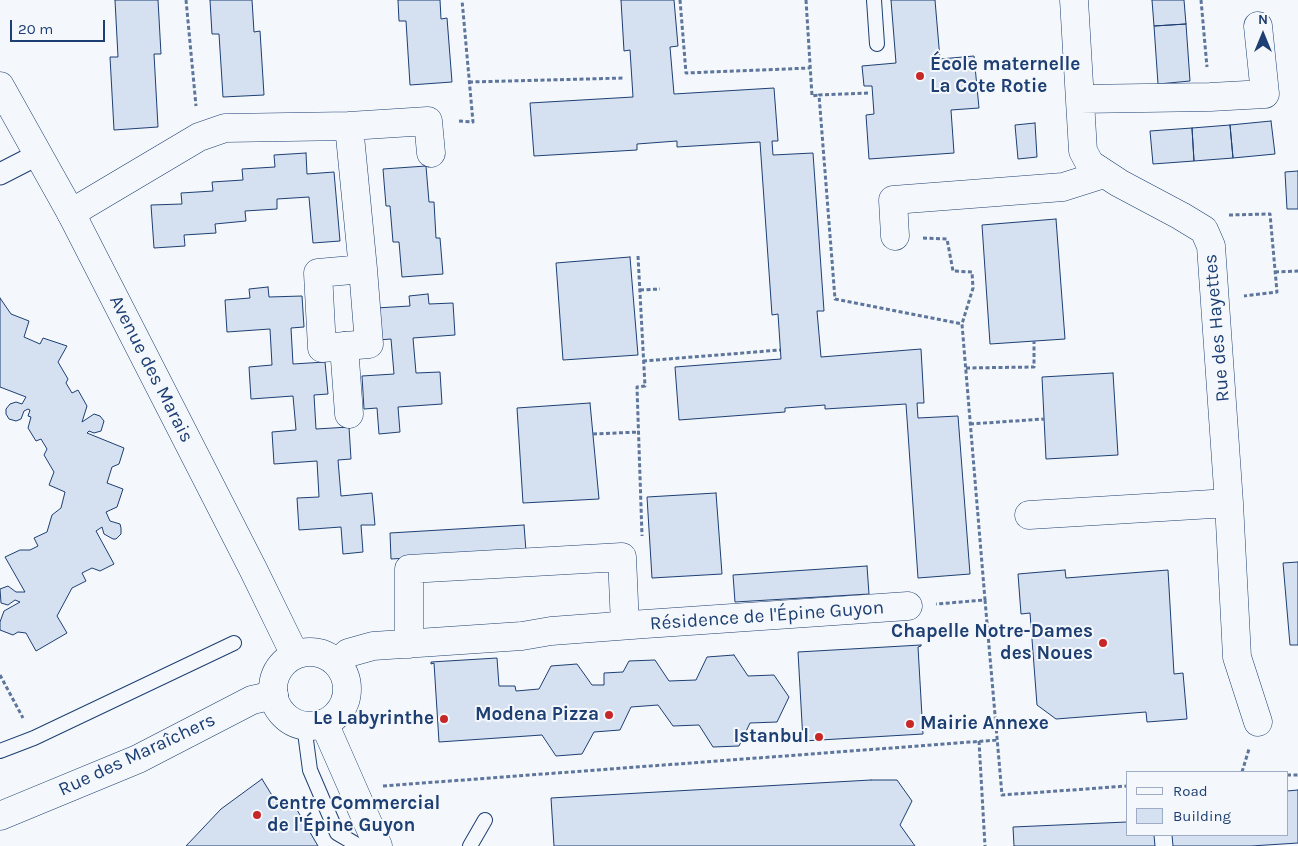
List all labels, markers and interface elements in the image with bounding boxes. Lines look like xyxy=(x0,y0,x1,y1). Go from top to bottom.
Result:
scale bar xyxy=(12,10,108,42)
north arrow xyxy=(1238,10,1288,60)
text: N xyxy=(1258,11,1268,28)
text: 20 m xyxy=(18,20,53,38)
place label: École maternelle La Cote Rotie xyxy=(930,54,1080,98)
marker: École maternelle La Cote Rotie xyxy=(914,70,926,82)
street label: Rue des Hayettes xyxy=(1199,253,1235,403)
street label: Avenue des Marais xyxy=(104,292,198,446)
street label: Résidence de l'Épine Guyon xyxy=(649,596,885,636)
place label: Chapelle Notre-Dames des Noues xyxy=(891,621,1093,665)
marker: Chapelle Notre-Dames des Noues xyxy=(1097,637,1109,649)
place label: Modena Pizza xyxy=(475,704,599,726)
place label: Le Labyrinthe xyxy=(313,708,434,730)
street label: Rue des Maraîchers xyxy=(55,709,219,801)
marker: Modena Pizza xyxy=(603,709,615,721)
marker: Le Labyrinthe xyxy=(438,713,450,725)
place label: Mairie Annexe xyxy=(920,713,1049,735)
marker: Mairie Annexe xyxy=(904,718,916,730)
place label: Istanbul xyxy=(733,726,809,748)
marker: Istanbul xyxy=(813,731,825,743)
legend xyxy=(1126,771,1288,836)
text: Road xyxy=(1173,782,1208,800)
place label: Centre Commercial de l'Épine Guyon xyxy=(267,793,440,837)
text: Building xyxy=(1173,807,1231,825)
marker: Centre Commercial de l'Épine Guyon xyxy=(251,809,263,821)

